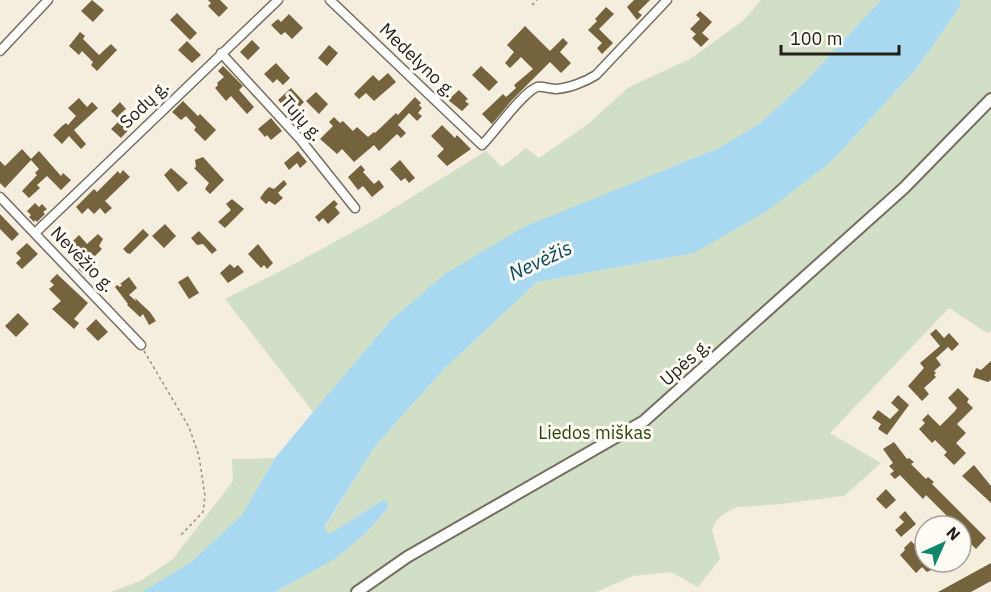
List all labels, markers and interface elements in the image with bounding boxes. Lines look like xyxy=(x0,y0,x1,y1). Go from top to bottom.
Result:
street label: Medelyno g. xyxy=(375,18,461,102)
scale bar xyxy=(781,18,900,56)
text: 100 m xyxy=(790,27,842,50)
street label: Sodų g. xyxy=(114,75,174,133)
street label: Tujų g. xyxy=(276,90,328,146)
street label: Nevėžio g. xyxy=(46,221,120,297)
water label: Nevėžis xyxy=(504,234,576,286)
street label: Upės g. xyxy=(655,333,715,391)
park label: Liedos miškas xyxy=(538,421,652,444)
north arrow xyxy=(913,514,973,574)
text: N xyxy=(942,522,965,545)

